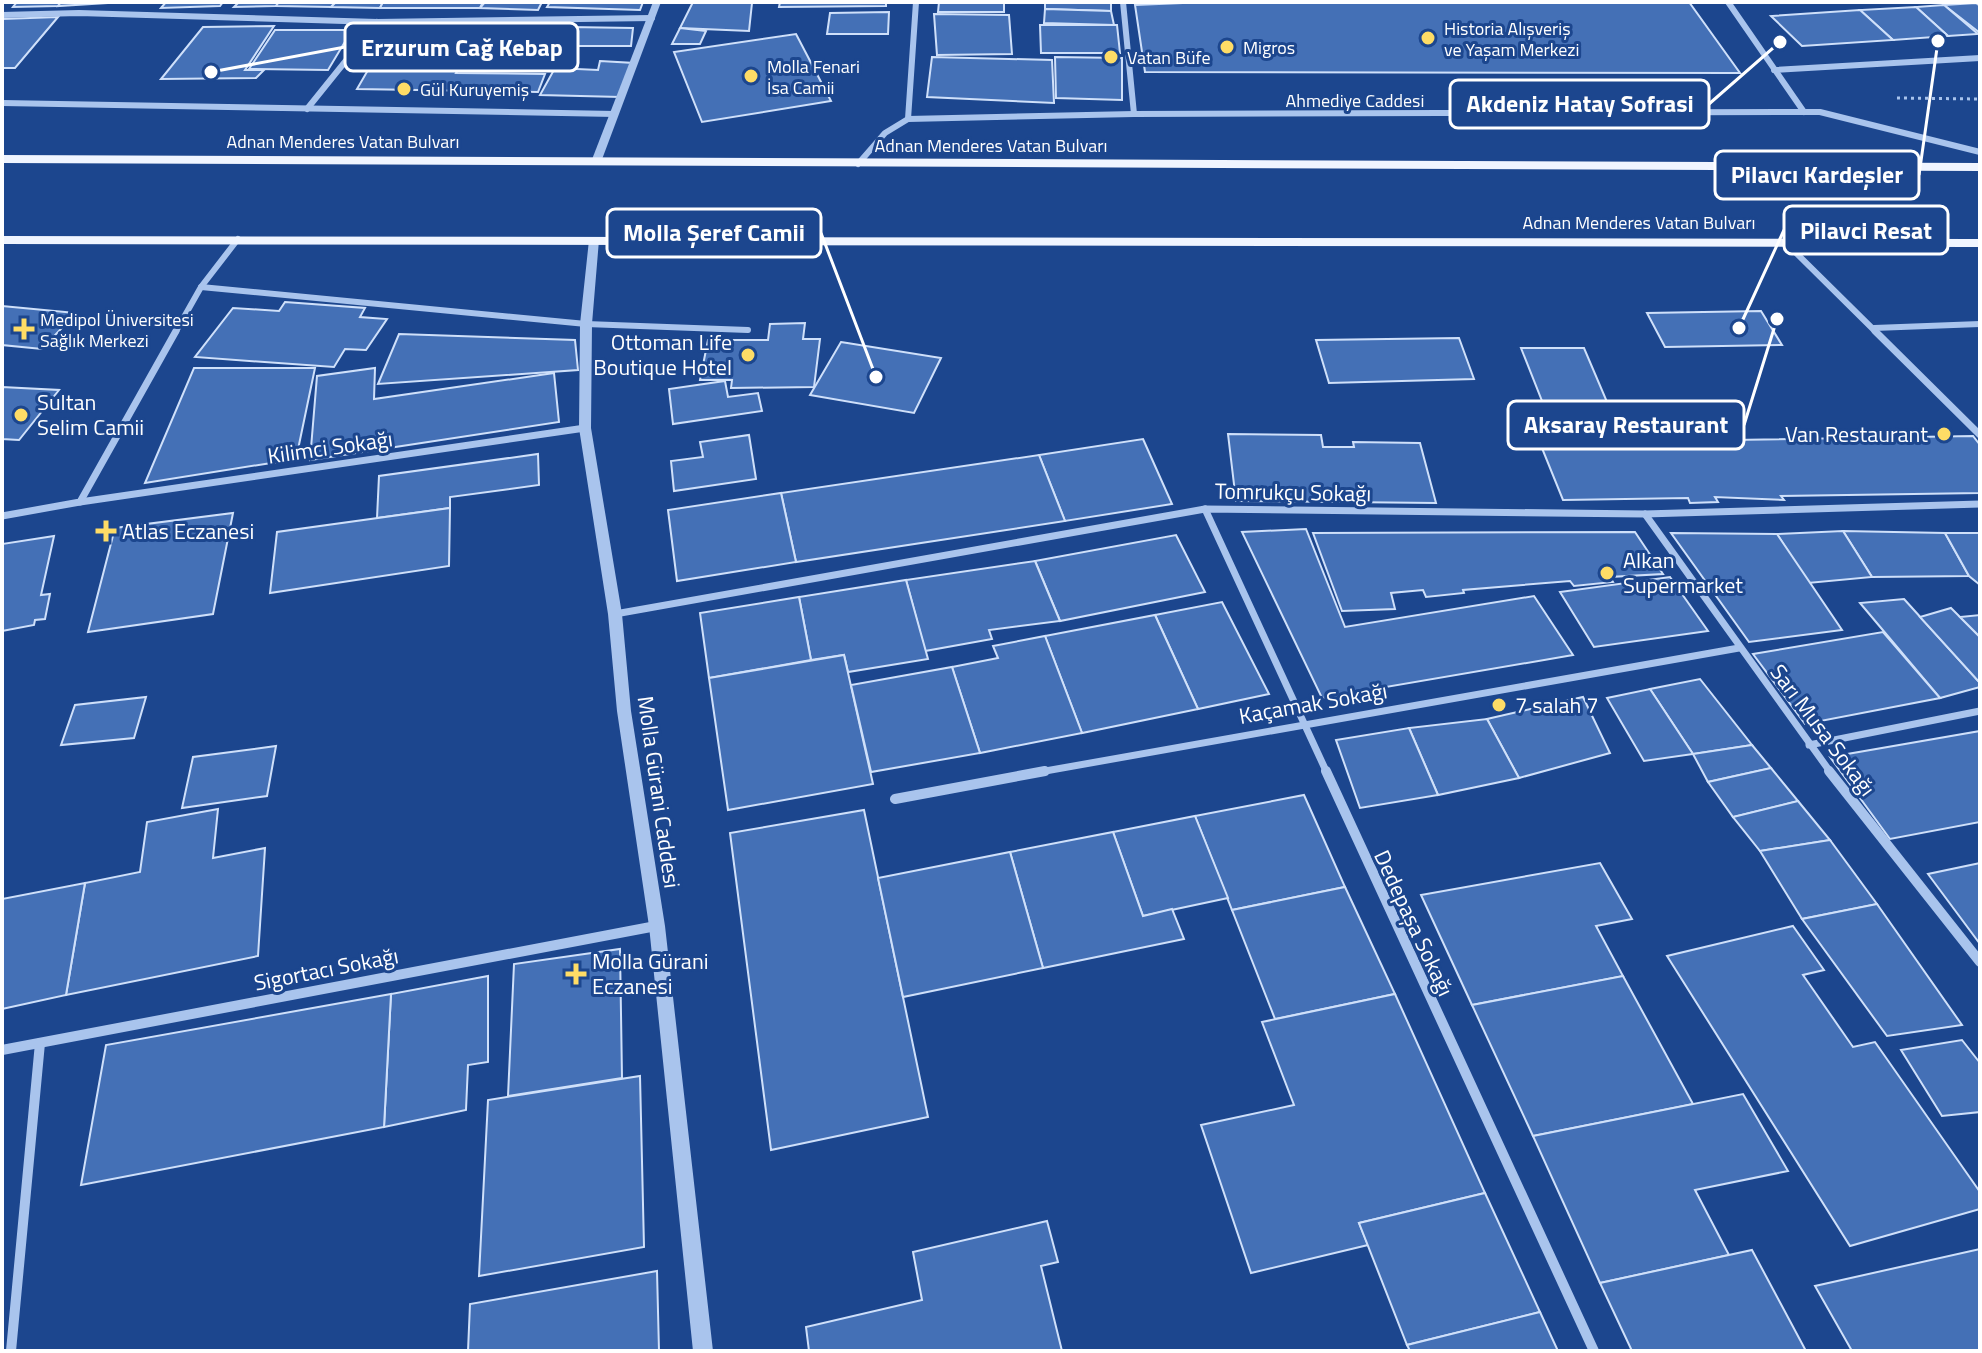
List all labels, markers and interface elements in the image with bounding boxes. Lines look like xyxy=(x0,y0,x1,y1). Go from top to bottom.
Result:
place label: Historia Alışveriş ve Yaşam Merkezi xyxy=(1444,15,1579,63)
callout: Erzurum Cağ Kebap xyxy=(345,23,578,71)
text: Erzurum Cağ Kebap xyxy=(361,29,563,65)
marker: Historia Alışveriş ve Yaşam Merkezi xyxy=(1419,29,1437,47)
place label: Migros xyxy=(1243,34,1295,61)
marker: Migros xyxy=(1218,38,1236,56)
place label: Vatan Büfe xyxy=(1127,44,1211,71)
marker: Vatan Büfe xyxy=(1102,48,1120,66)
place label: Molla Fenari İsa Camii xyxy=(767,53,860,101)
marker: Molla Fenari İsa Camii xyxy=(742,67,760,85)
place label: Gül Kuruyemiş xyxy=(420,76,529,103)
marker: Gül Kuruyemiş xyxy=(395,80,413,98)
callout: Akdeniz Hatay Sofrasi xyxy=(1450,80,1709,128)
text: Akdeniz Hatay Sofrasi xyxy=(1466,85,1694,121)
street label: Ahmediye Caddesi xyxy=(1286,87,1424,114)
street label: Adnan Menderes Vatan Bulvarı xyxy=(227,128,459,155)
street label: Adnan Menderes Vatan Bulvarı xyxy=(875,132,1107,159)
callout: Pilavcı Kardeşler xyxy=(1715,151,1919,199)
text: Pilavcı Kardeşler xyxy=(1731,156,1903,192)
callout: Pilavci Resat xyxy=(1784,206,1948,254)
callout: Molla Şeref Camii xyxy=(607,209,821,257)
street label: Adnan Menderes Vatan Bulvarı xyxy=(1523,209,1755,236)
text: Pilavci Resat xyxy=(1800,212,1932,248)
text: Molla Şeref Camii xyxy=(623,214,805,250)
place label: Medipol Üniversitesi Sağlık Merkezi xyxy=(40,306,194,354)
marker: Medipol Üniversitesi Sağlık Merkezi xyxy=(15,320,33,338)
place label: Ottoman Life Boutique Hotel xyxy=(593,325,732,384)
marker: Ottoman Life Boutique Hotel xyxy=(739,346,757,364)
place label: Sultan Selim Camii xyxy=(37,385,144,444)
callout: Aksaray Restaurant xyxy=(1508,401,1744,449)
marker: Sultan Selim Camii xyxy=(12,406,30,424)
text: Aksaray Restaurant xyxy=(1524,406,1728,442)
place label: Van Restaurant xyxy=(1785,417,1928,451)
street label: Kilimci Sokağı xyxy=(265,421,395,473)
marker: Van Restaurant xyxy=(1935,425,1953,443)
street label: Tomrukçu Sokağı xyxy=(1215,474,1371,510)
place label: Atlas Eczanesi xyxy=(122,514,254,548)
marker: Atlas Eczanesi xyxy=(97,522,115,540)
place label: Alkan Supermarket xyxy=(1623,543,1743,602)
marker: Alkan Supermarket xyxy=(1598,564,1616,582)
street label: Sarı Musa Sokağı xyxy=(1762,657,1884,803)
street label: Kaçamak Sokağı xyxy=(1236,673,1390,733)
place label: 7 salah 7 xyxy=(1515,688,1599,722)
street label: Molla Gürani Caddesi xyxy=(629,694,689,890)
marker: 7 salah 7 xyxy=(1490,696,1508,714)
street label: Dedepaşa Sokağı xyxy=(1365,844,1463,1002)
street label: Sigortacı Sokağı xyxy=(251,938,401,1000)
place label: Molla Gürani Eczanesi xyxy=(592,944,709,1003)
marker: Molla Gürani Eczanesi xyxy=(567,965,585,983)

